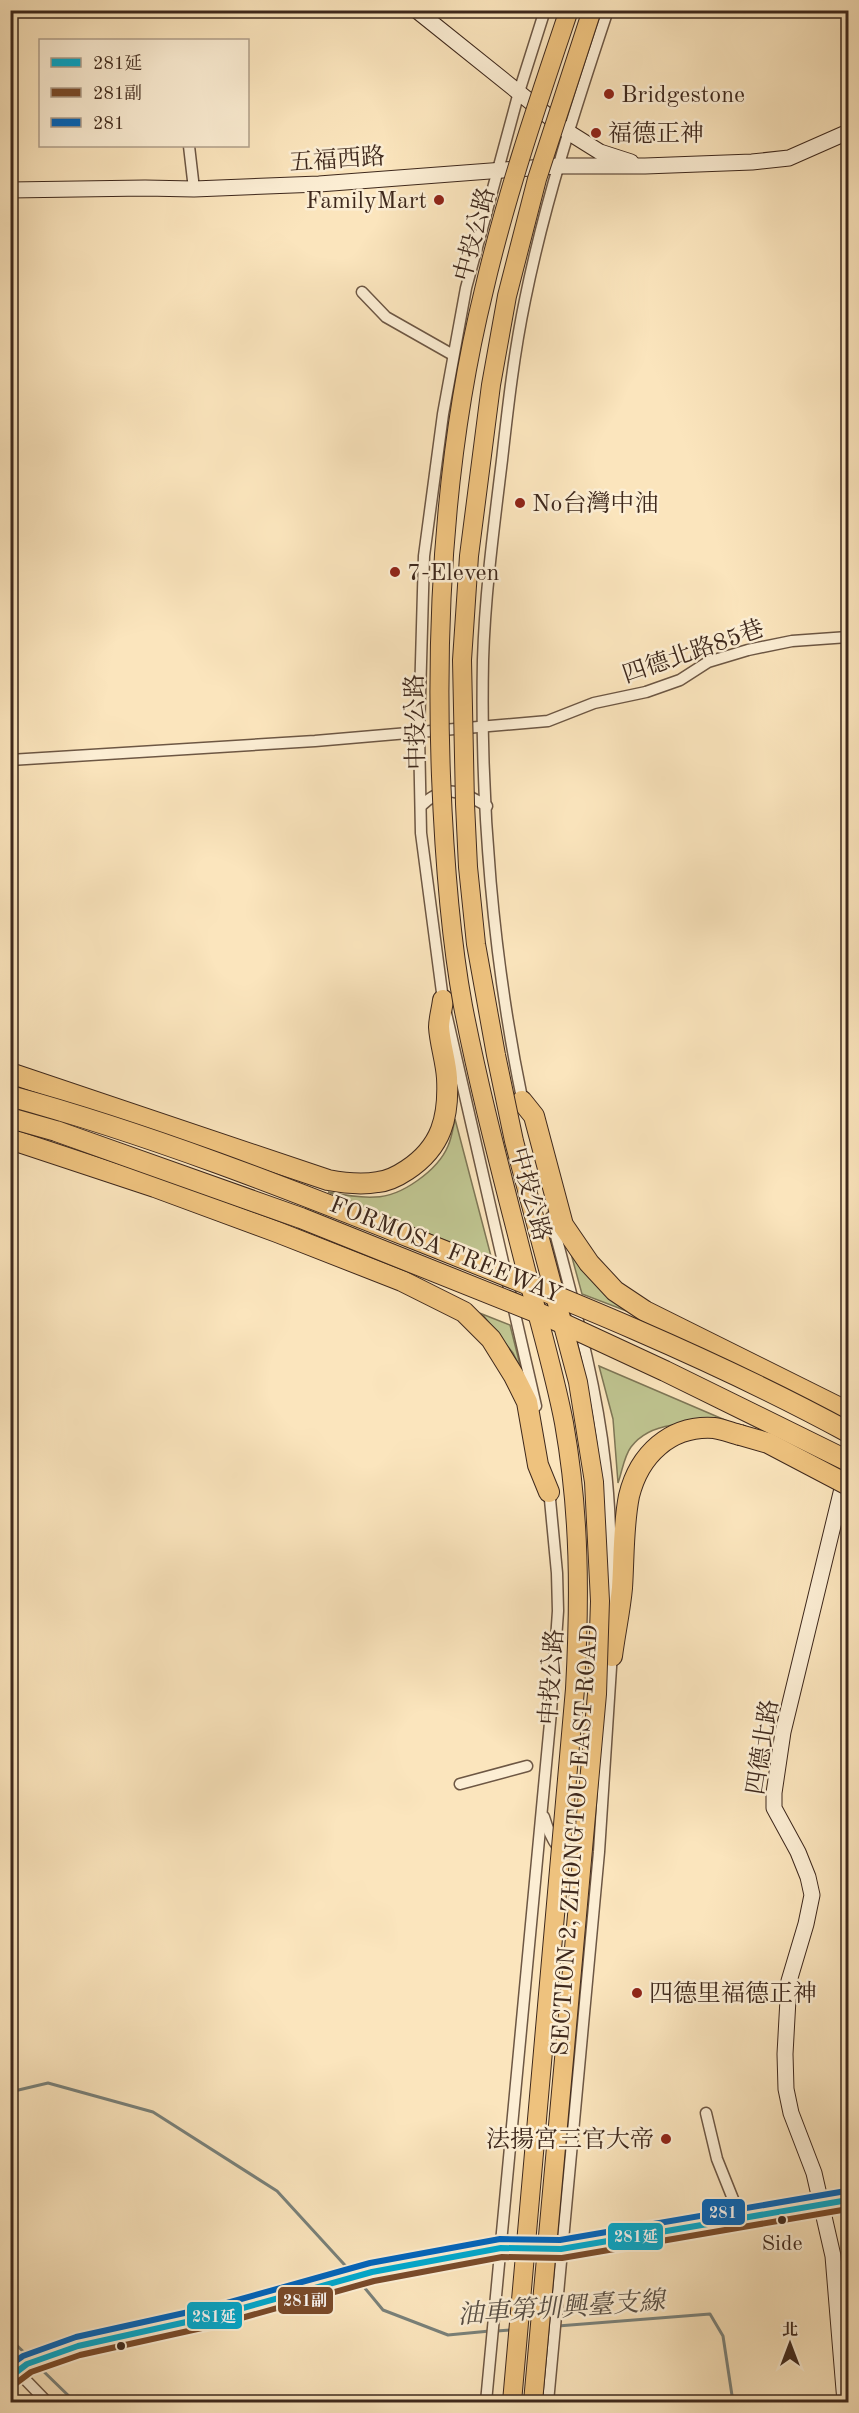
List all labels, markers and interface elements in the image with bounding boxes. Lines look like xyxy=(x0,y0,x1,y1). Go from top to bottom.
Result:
legend xyxy=(39,39,249,147)
text: 281延 xyxy=(93,53,142,73)
text: 281副 xyxy=(93,84,142,103)
place label: Bridgestone xyxy=(621,84,745,108)
marker: Bridgestone xyxy=(602,87,616,101)
text: 281 xyxy=(93,115,124,133)
place label: 福德正神 xyxy=(608,120,704,147)
marker: 福德正神 xyxy=(589,126,603,140)
street label: 五福西路 xyxy=(288,143,386,176)
street label: 中投公路 xyxy=(449,184,500,284)
place label: FamilyMart xyxy=(306,190,427,214)
marker: FamilyMart xyxy=(432,193,446,207)
place label: No台灣中油 xyxy=(532,490,658,517)
marker: No台灣中油 xyxy=(513,496,527,510)
place label: 7-Eleven xyxy=(407,562,499,586)
marker: 7-Eleven xyxy=(388,565,402,579)
street label: 四德北路85巷 xyxy=(619,615,767,688)
street label: 中投公路 xyxy=(401,674,430,770)
street label: 中投公路 xyxy=(505,1144,556,1244)
street label: FORMOSA FREEWAY xyxy=(326,1193,565,1308)
street label: SECTION 2, ZHONGTOU EAST ROAD xyxy=(549,1624,603,2057)
street label: 中投公路 xyxy=(535,1628,568,1726)
street label: 四德北路 xyxy=(742,1698,783,1797)
place label: 四德里福德正神 xyxy=(649,1980,817,2007)
marker: 四德里福德正神 xyxy=(630,1986,644,2000)
place label: 法揚宮三官大帝 xyxy=(486,2126,654,2153)
marker: 法揚宮三官大帝 xyxy=(659,2132,673,2146)
line badge: 281 xyxy=(701,2198,746,2226)
text: 281 xyxy=(709,2206,737,2222)
marker: Side xyxy=(776,2214,788,2226)
line badge: 281延 xyxy=(607,2222,664,2251)
text: 281延 xyxy=(614,2228,658,2246)
place label: Side xyxy=(761,2233,803,2255)
line badge: 281副 xyxy=(277,2286,334,2315)
water label: 油車第圳興臺支線 xyxy=(456,2287,669,2329)
text: 281副 xyxy=(283,2292,327,2310)
line badge: 281延 xyxy=(186,2301,243,2330)
text: 281延 xyxy=(192,2308,236,2326)
north arrow xyxy=(760,2314,820,2374)
text: 北 xyxy=(782,2321,798,2339)
unlabelled marker xyxy=(115,2340,127,2352)

